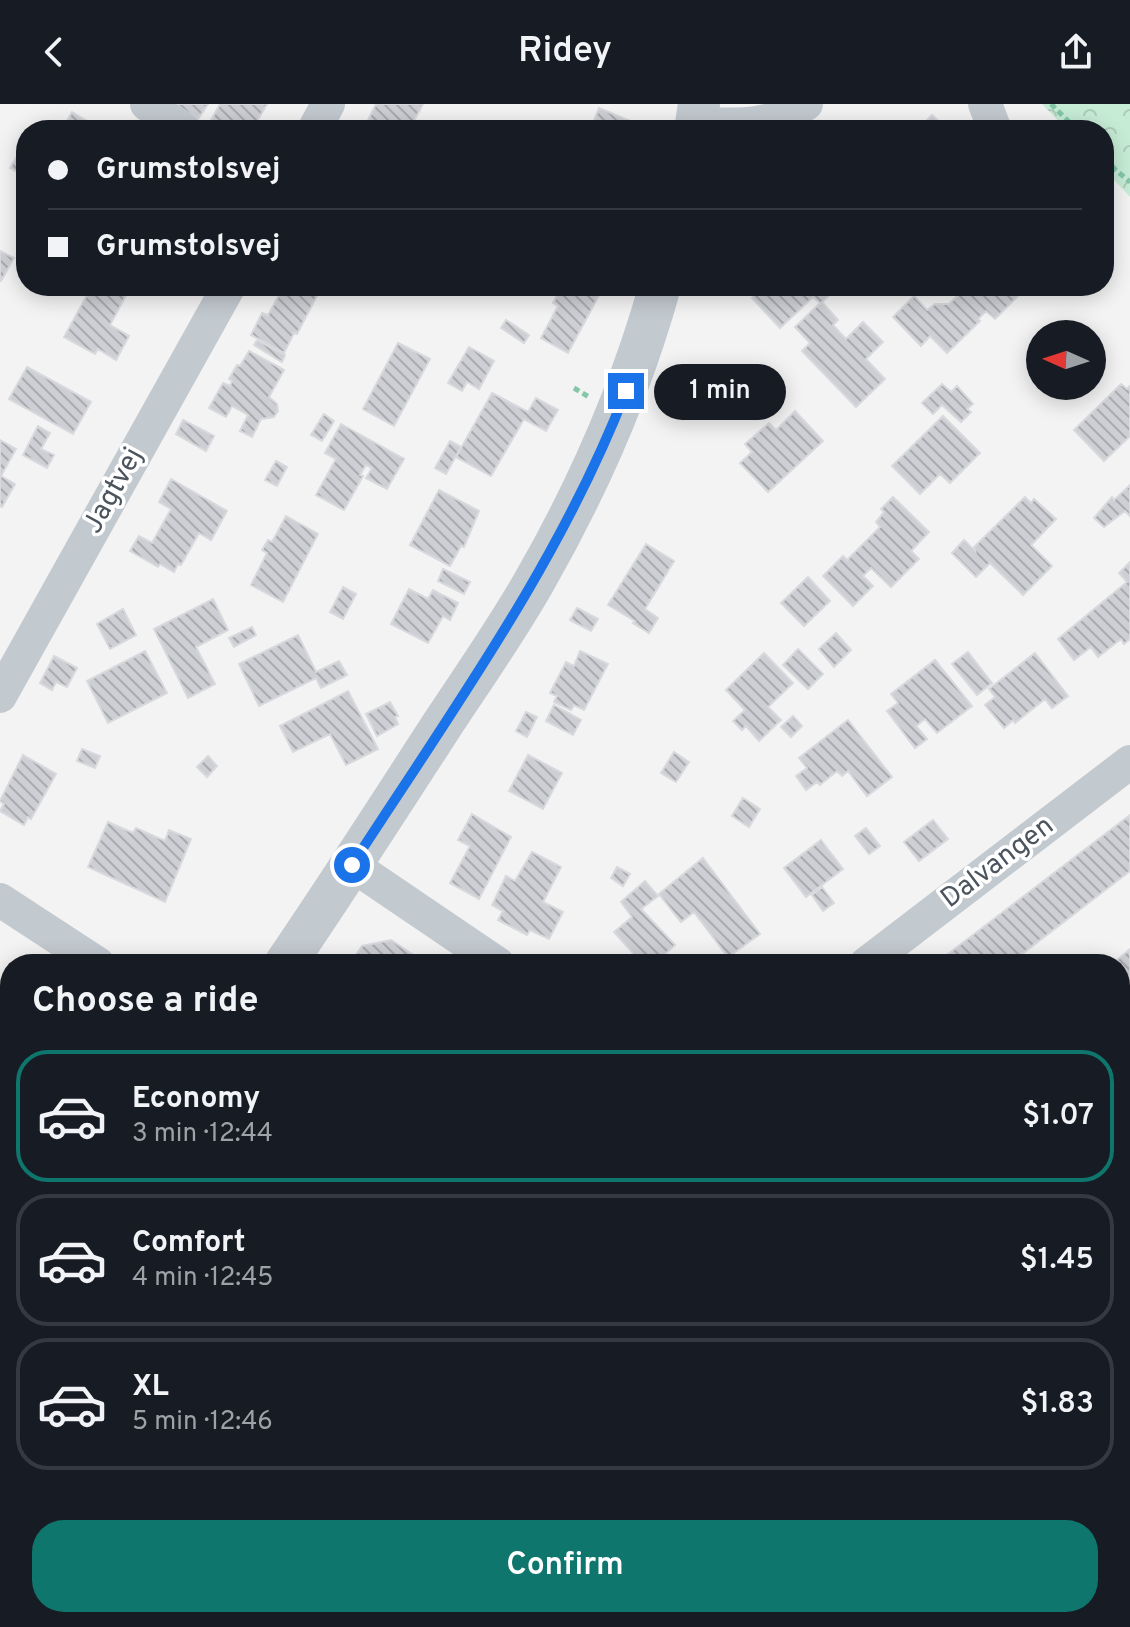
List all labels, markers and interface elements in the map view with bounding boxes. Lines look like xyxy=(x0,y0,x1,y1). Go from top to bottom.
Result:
text: Ridey xyxy=(518,29,612,75)
icon: back xyxy=(32,30,76,74)
icon: share xyxy=(1054,30,1098,74)
text: Grumstolsvej xyxy=(96,152,280,189)
text: Grumstolsvej xyxy=(96,229,280,266)
north arrow xyxy=(1026,320,1106,400)
map controls xyxy=(1026,320,1106,400)
callout: 1 min xyxy=(654,363,786,419)
route end xyxy=(608,373,644,409)
text: 1 min xyxy=(689,375,751,408)
street label: Jagtvej xyxy=(76,442,152,540)
street label: Dalvangen xyxy=(934,809,1062,917)
route start xyxy=(334,847,370,883)
text: Choose a ride xyxy=(32,979,258,1025)
icon: car xyxy=(36,1080,108,1152)
text: Economy xyxy=(132,1081,260,1118)
text: $1.07 xyxy=(1022,1098,1094,1135)
text: 3 min · 12:44 xyxy=(132,1118,273,1151)
icon: car xyxy=(36,1224,108,1296)
text: Comfort xyxy=(132,1225,245,1262)
text: $1.45 xyxy=(1020,1242,1094,1279)
text: 4 min · 12:45 xyxy=(132,1262,274,1295)
icon: car xyxy=(36,1368,108,1440)
text: XL xyxy=(132,1369,169,1406)
text: $1.83 xyxy=(1020,1386,1094,1423)
text: 5 min · 12:46 xyxy=(132,1406,273,1439)
button: Confirm xyxy=(32,1520,1098,1612)

